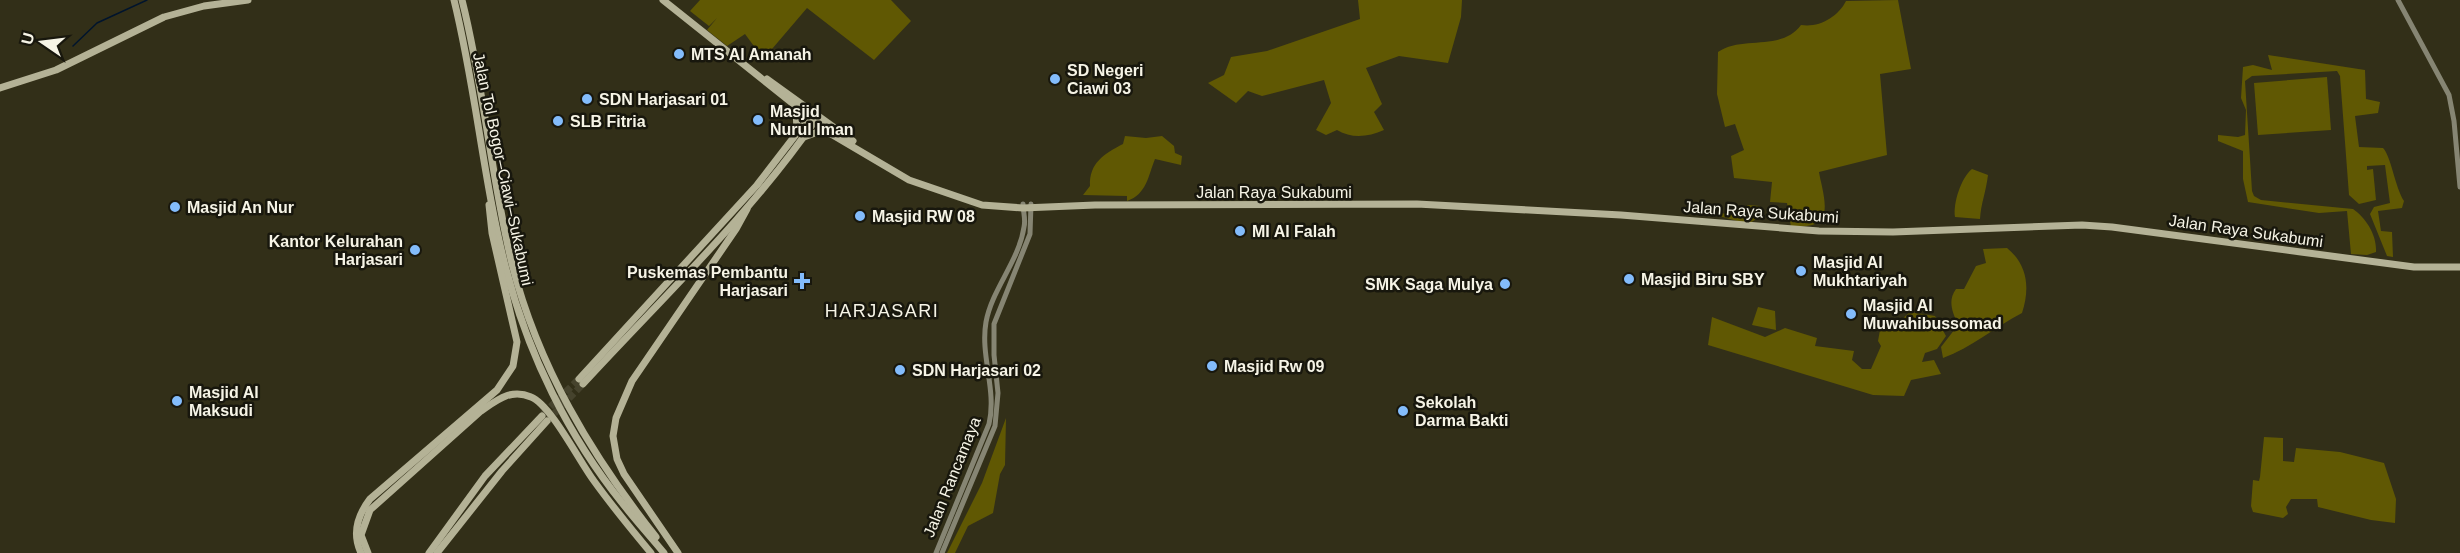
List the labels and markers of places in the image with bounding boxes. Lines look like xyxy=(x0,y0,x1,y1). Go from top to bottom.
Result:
place label: MTS Al Amanah xyxy=(691,46,812,63)
marker: MTS Al Amanah xyxy=(672,47,686,61)
place label: SD Negeri Ciawi 03 xyxy=(1067,62,1143,97)
marker: SD Negeri Ciawi 03 xyxy=(1048,72,1062,86)
place label: SDN Harjasari 01 xyxy=(599,91,728,108)
marker: SDN Harjasari 01 xyxy=(580,92,594,106)
place label: Masjid Nurul Iman xyxy=(770,103,854,138)
place label: SLB Fitria xyxy=(570,113,646,130)
marker: Masjid Nurul Iman xyxy=(751,113,765,127)
marker: SLB Fitria xyxy=(551,114,565,128)
place label: Masjid An Nur xyxy=(187,199,294,216)
marker: Masjid An Nur xyxy=(168,200,182,214)
place label: Masjid RW 08 xyxy=(872,208,975,225)
marker: Masjid RW 08 xyxy=(853,209,867,223)
place label: MI Al Falah xyxy=(1252,223,1336,240)
marker: MI Al Falah xyxy=(1233,224,1247,238)
place label: Kantor Kelurahan Harjasari xyxy=(269,233,403,268)
marker: Kantor Kelurahan Harjasari xyxy=(408,243,422,257)
place label: Masjid Al Mukhtariyah xyxy=(1813,254,1907,289)
place label: Puskemas Pembantu Harjasari xyxy=(627,264,788,299)
marker: Masjid Al Mukhtariyah xyxy=(1794,264,1808,278)
place label: Masjid Biru SBY xyxy=(1641,271,1765,288)
marker: Puskemas Pembantu Harjasari xyxy=(793,272,811,290)
marker: Masjid Biru SBY xyxy=(1622,272,1636,286)
place label: SMK Saga Mulya xyxy=(1365,276,1493,293)
marker: SMK Saga Mulya xyxy=(1498,277,1512,291)
place label: Masjid Al Muwahibussomad xyxy=(1863,297,2002,332)
marker: Masjid Al Muwahibussomad xyxy=(1844,307,1858,321)
place label: Masjid Rw 09 xyxy=(1224,358,1325,375)
marker: Masjid Rw 09 xyxy=(1205,359,1219,373)
place label: SDN Harjasari 02 xyxy=(912,362,1041,379)
marker: SDN Harjasari 02 xyxy=(893,363,907,377)
place label: Masjid Al Maksudi xyxy=(189,384,259,419)
marker: Masjid Al Maksudi xyxy=(170,394,184,408)
place label: Sekolah Darma Bakti xyxy=(1415,394,1508,429)
marker: Sekolah Darma Bakti xyxy=(1396,404,1410,418)

